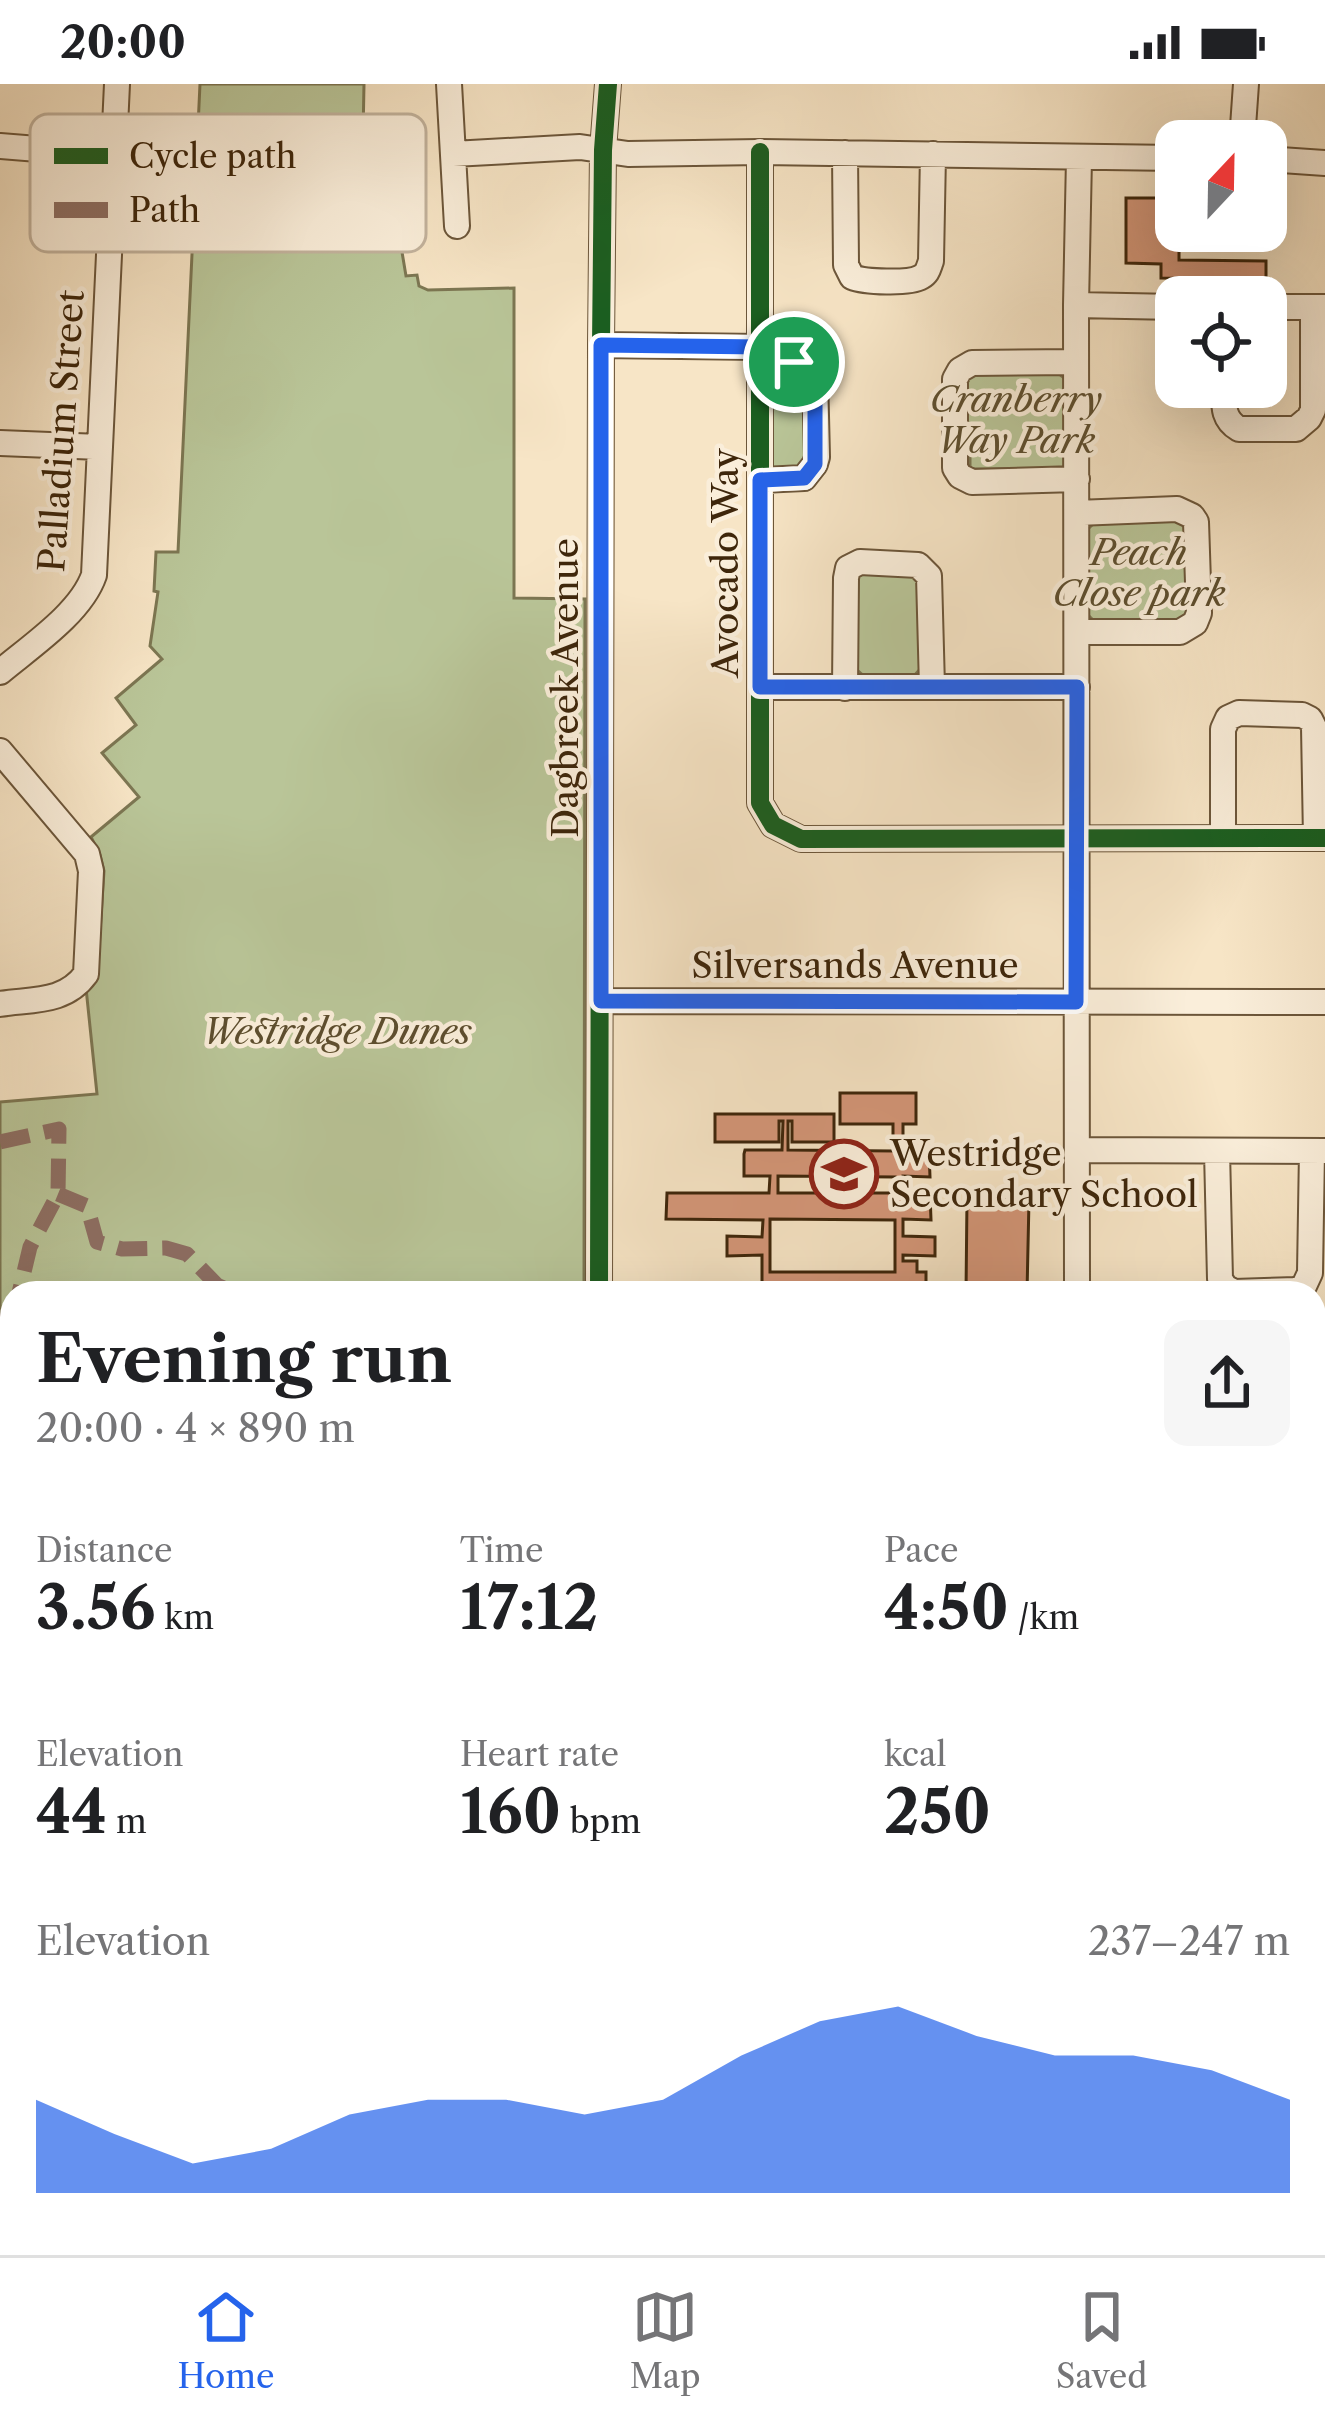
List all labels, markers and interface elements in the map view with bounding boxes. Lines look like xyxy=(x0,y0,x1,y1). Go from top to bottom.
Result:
text: 20:00 xyxy=(60,14,186,70)
legend xyxy=(30,114,426,252)
north arrow xyxy=(1155,120,1287,252)
map controls xyxy=(1155,120,1287,408)
text: Cycle path xyxy=(129,136,296,177)
text: Path xyxy=(129,190,200,231)
button: locate xyxy=(1155,276,1287,408)
street label: Palladium Street xyxy=(29,288,93,574)
pin xyxy=(743,311,845,413)
icon: arrive xyxy=(761,329,827,395)
park label: Cranberry Way Park xyxy=(930,377,1102,462)
street label: Avocado Way xyxy=(703,447,747,679)
park label: Peach Close park xyxy=(1052,530,1226,615)
street label: Dagbreek Avenue xyxy=(543,538,587,838)
street label: Silversands Avenue xyxy=(691,943,1019,987)
park label: Westridge Dunes xyxy=(202,1009,472,1053)
place label: Westridge Secondary School xyxy=(889,1131,1198,1216)
school or university icon: Westridge Secondary School xyxy=(809,1139,879,1209)
text: Evening run xyxy=(36,1318,452,1399)
button: share xyxy=(1164,1320,1290,1446)
text: 20:00 · 4 × 890 m xyxy=(36,1404,355,1452)
text: Distance xyxy=(36,1530,173,1571)
text: Time xyxy=(460,1530,543,1571)
text: Pace xyxy=(884,1530,959,1571)
text: 3.56 xyxy=(36,1571,156,1645)
text: 17:12 xyxy=(460,1571,599,1645)
text: 4:50 xyxy=(884,1571,1009,1645)
text: km xyxy=(156,1597,214,1638)
text: /km xyxy=(1009,1597,1079,1638)
text: Elevation xyxy=(36,1734,183,1775)
text: Heart rate xyxy=(460,1734,619,1775)
text: kcal xyxy=(884,1734,946,1775)
text: 44 xyxy=(36,1775,107,1849)
text: 160 xyxy=(460,1775,561,1849)
text: 250 xyxy=(884,1775,991,1849)
text: m xyxy=(107,1801,147,1842)
text: bpm xyxy=(561,1801,641,1842)
text: Elevation xyxy=(36,1917,210,1965)
text: 237–247 m xyxy=(1088,1917,1290,1965)
tab: Home xyxy=(178,2284,275,2397)
tab: Map xyxy=(630,2284,701,2397)
tab: Saved xyxy=(1056,2284,1147,2397)

